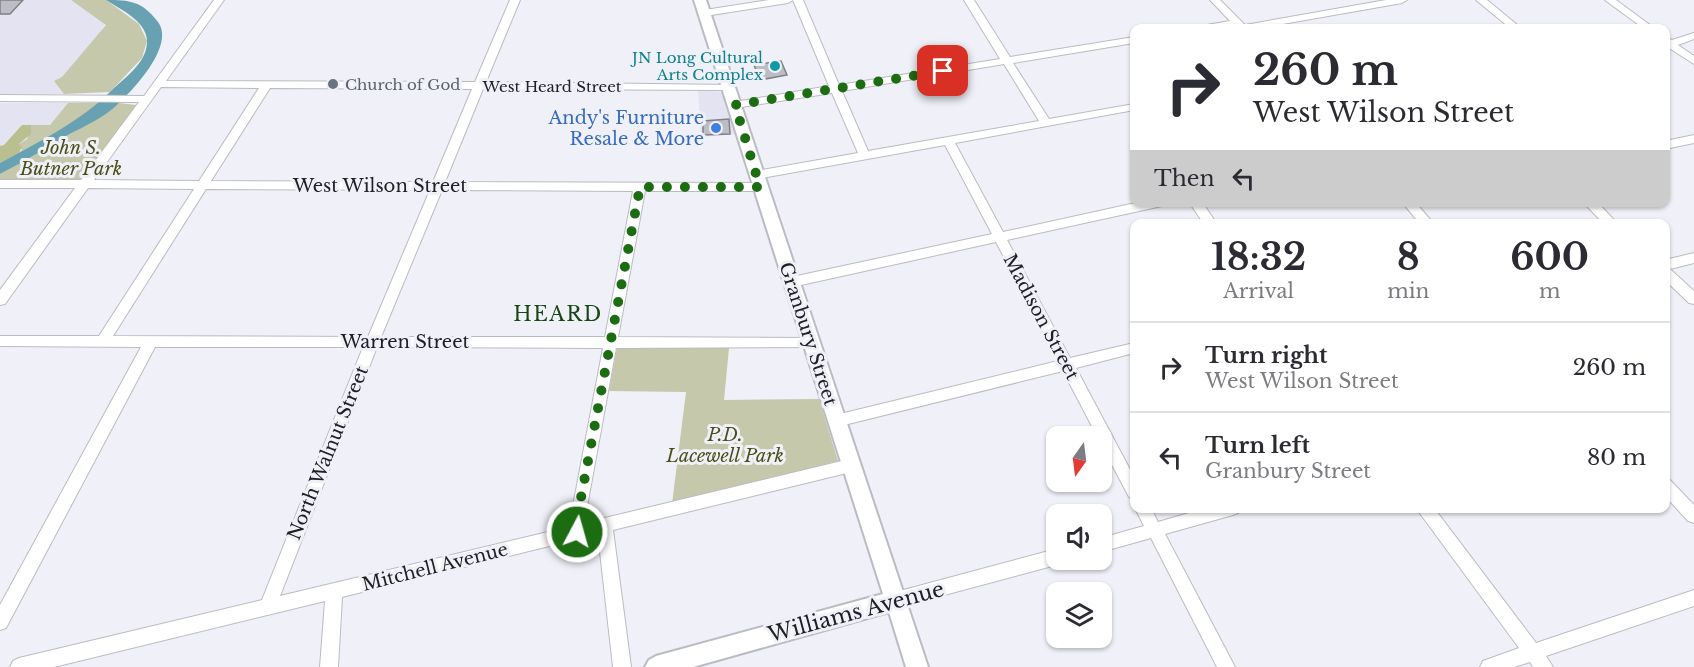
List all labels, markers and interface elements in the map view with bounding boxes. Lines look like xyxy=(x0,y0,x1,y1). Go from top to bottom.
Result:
text: 260 m xyxy=(1253,44,1398,96)
pin xyxy=(917,45,968,96)
place label: JN Long Cultural Arts Complex xyxy=(630,48,763,84)
icon: right xyxy=(1154,48,1232,126)
icon: arrive xyxy=(926,54,959,87)
marker: JN Long Cultural Arts Complex xyxy=(768,59,782,73)
place label: Church of God xyxy=(345,75,460,94)
marker: Church of God xyxy=(326,77,340,91)
street label: West Heard Street xyxy=(482,77,622,96)
text: West Wilson Street xyxy=(1253,96,1514,129)
place label: Andy's Furniture Resale & More xyxy=(547,107,704,150)
marker: Andy's Furniture Resale & More xyxy=(709,121,723,135)
park label: John S. Butner Park xyxy=(19,137,122,180)
icon: left xyxy=(1227,162,1260,195)
text: Then xyxy=(1154,165,1215,192)
street label: West Wilson Street xyxy=(292,175,467,197)
text: 18:32 xyxy=(1211,235,1306,280)
text: 8 xyxy=(1397,235,1420,280)
text: 600 xyxy=(1510,235,1589,280)
street label: Madison Street xyxy=(999,250,1084,384)
street label: Granbury Street xyxy=(774,260,842,409)
text: Arrival xyxy=(1223,279,1294,303)
text: min xyxy=(1387,279,1429,303)
text: m xyxy=(1539,279,1560,303)
district label: HEARD xyxy=(513,302,603,326)
street label: Warren Street xyxy=(340,331,469,353)
text: Turn right xyxy=(1205,342,1327,369)
icon: right xyxy=(1154,351,1187,384)
text: 260 m xyxy=(1573,354,1646,381)
street label: North Walnut Street xyxy=(283,363,373,543)
text: West Wilson Street xyxy=(1205,369,1399,393)
park label: P.D. Lacewell Park xyxy=(665,424,784,467)
north arrow xyxy=(1046,426,1112,492)
map controls xyxy=(1046,426,1112,648)
text: Turn left xyxy=(1205,432,1310,459)
icon: left xyxy=(1154,441,1187,474)
text: 80 m xyxy=(1587,444,1646,471)
text: Granbury Street xyxy=(1205,459,1371,483)
position arrow xyxy=(545,500,609,564)
button: sound xyxy=(1046,504,1112,570)
street label: Mitchell Avenue xyxy=(360,538,510,596)
street label: Williams Avenue xyxy=(764,576,947,648)
button: layers xyxy=(1046,582,1112,648)

